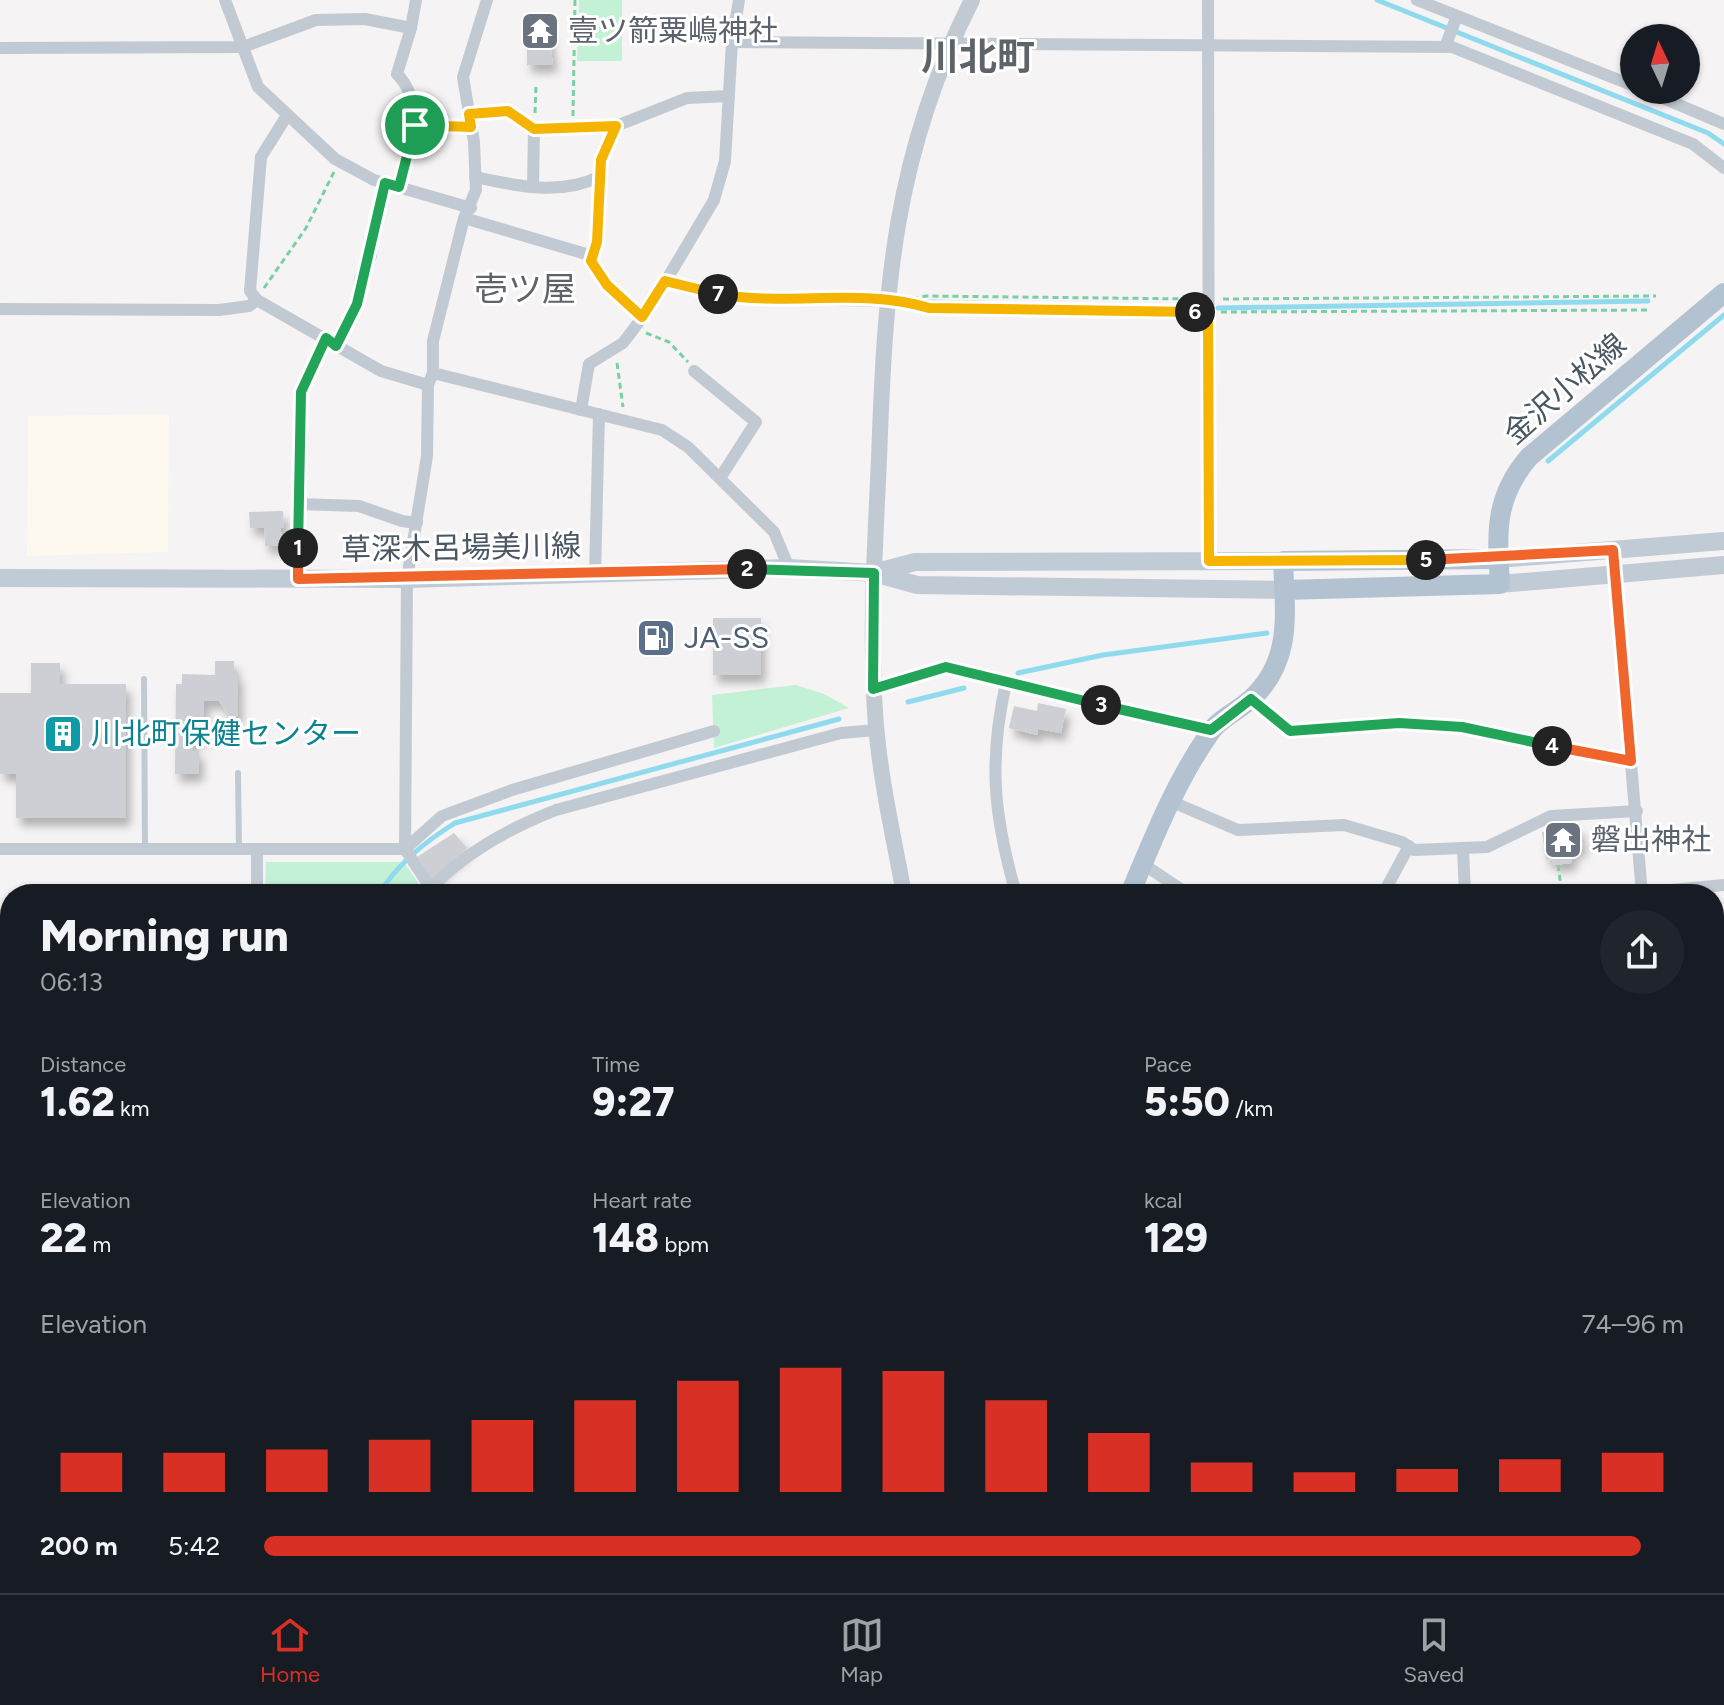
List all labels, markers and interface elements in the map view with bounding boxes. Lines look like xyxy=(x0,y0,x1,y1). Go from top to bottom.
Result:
temple icon: 壹ツ箭粟嶋神社 xyxy=(519,10,561,52)
place label: 壹ツ箭粟嶋神社 xyxy=(568,12,778,49)
north arrow xyxy=(1620,24,1700,104)
map controls xyxy=(1620,24,1700,104)
district label: 川北町 xyxy=(921,34,1035,80)
pin xyxy=(381,91,449,159)
icon: arrive xyxy=(393,103,437,147)
district label: 壱ツ屋 xyxy=(474,269,576,310)
pin: 7 xyxy=(698,274,738,314)
text: 7 xyxy=(712,280,724,307)
pin: 6 xyxy=(1175,292,1215,332)
text: 6 xyxy=(1189,298,1201,325)
street label: 金沢小松線 xyxy=(1496,325,1633,452)
street label: 草深木呂場美川線 xyxy=(341,527,581,568)
pin: 1 xyxy=(278,528,318,568)
text: 1 xyxy=(293,534,303,561)
pin: 5 xyxy=(1406,540,1446,580)
text: 5 xyxy=(1420,546,1432,573)
pin: 2 xyxy=(727,549,767,589)
text: 2 xyxy=(741,555,753,582)
fuel station icon: JA-SS xyxy=(635,617,677,659)
place label: JA-SS xyxy=(684,619,769,656)
pin: 3 xyxy=(1081,685,1121,725)
text: 3 xyxy=(1095,691,1107,718)
building icon: 川北町保健センター xyxy=(42,713,84,755)
place label: 川北町保健センター xyxy=(91,715,361,752)
pin: 4 xyxy=(1532,726,1572,766)
text: 4 xyxy=(1545,732,1559,759)
temple icon: 磐出神社 xyxy=(1542,819,1584,861)
place label: 磐出神社 xyxy=(1591,821,1711,858)
text: Morning run xyxy=(40,909,289,962)
button: share xyxy=(1600,910,1684,994)
text: 06:13 xyxy=(40,966,103,998)
text: Distance xyxy=(40,1051,126,1078)
text: Time xyxy=(592,1051,640,1078)
text: Pace xyxy=(1144,1051,1192,1078)
text: 1.62 xyxy=(40,1078,115,1126)
text: 9:27 xyxy=(592,1078,674,1126)
text: 5:50 xyxy=(1144,1078,1230,1126)
text: km xyxy=(115,1095,150,1122)
text: /km xyxy=(1230,1095,1273,1122)
text: Elevation xyxy=(40,1187,130,1214)
text: Heart rate xyxy=(592,1187,692,1214)
text: kcal xyxy=(1144,1187,1182,1214)
text: 22 xyxy=(40,1214,87,1262)
text: 148 xyxy=(592,1214,659,1262)
text: 129 xyxy=(1144,1214,1208,1262)
text: m xyxy=(87,1231,111,1258)
text: bpm xyxy=(659,1231,709,1258)
text: Elevation xyxy=(40,1308,147,1340)
text: 74–96 m xyxy=(1582,1308,1684,1340)
text: 200 m xyxy=(40,1530,118,1562)
text: 5:42 xyxy=(168,1530,220,1562)
tab: Home xyxy=(260,1613,320,1688)
tab: Map xyxy=(840,1613,884,1688)
tab: Saved xyxy=(1403,1613,1464,1688)

